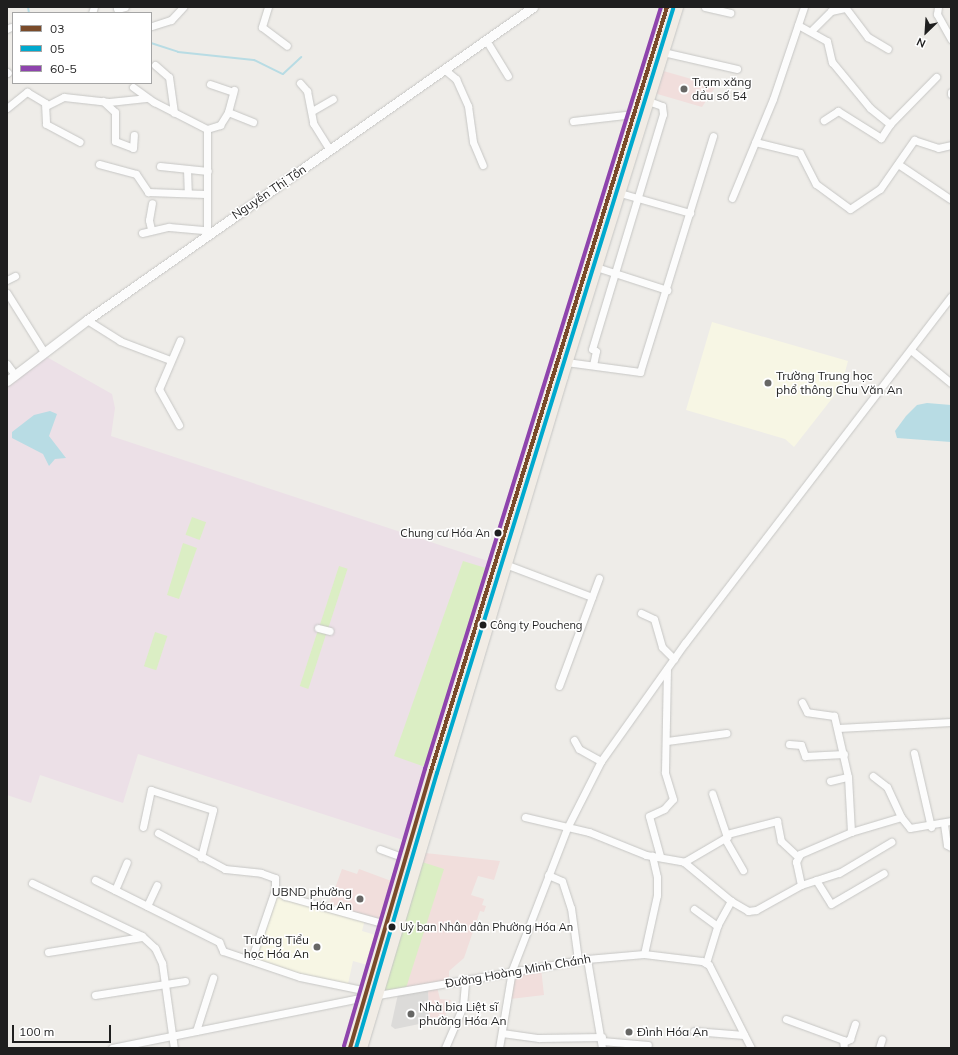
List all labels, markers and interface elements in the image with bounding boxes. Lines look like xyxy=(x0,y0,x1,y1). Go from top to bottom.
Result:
legend xyxy=(12,12,152,84)
north arrow xyxy=(906,12,946,52)
text: 03 xyxy=(50,21,64,36)
text: N xyxy=(914,35,928,51)
text: 05 xyxy=(50,41,64,56)
text: 60-5 xyxy=(50,61,77,76)
place label: Trạm xăng dầu số 54 xyxy=(692,75,751,103)
marker: Trạm xăng dầu số 54 xyxy=(679,84,689,94)
street label: Nguyễn Thị Tồn xyxy=(229,162,309,222)
place label: Trường Trung học phổ thông Chu Văn An xyxy=(776,369,903,397)
marker: Trường Trung học phổ thông Chu Văn An xyxy=(763,378,773,388)
place label: Chung cư Hóa An xyxy=(400,526,490,540)
marker: Chung cư Hóa An xyxy=(493,528,503,538)
place label: Công ty Poucheng xyxy=(490,618,582,632)
marker: Công ty Poucheng xyxy=(478,620,488,630)
place label: UBND phường Hóa An xyxy=(272,885,352,913)
marker: UBND phường Hóa An xyxy=(355,894,365,904)
place label: Uỷ ban Nhân dân Phường Hóa An xyxy=(400,920,573,934)
marker: Uỷ ban Nhân dân Phường Hóa An xyxy=(387,922,397,932)
place label: Trường Tiểu học Hóa An xyxy=(244,933,309,961)
marker: Trường Tiểu học Hóa An xyxy=(312,942,322,952)
street label: Đường Hoàng Minh Chánh xyxy=(444,951,592,991)
place label: Nhà bia Liệt sĩ phường Hóa An xyxy=(419,1000,507,1028)
marker: Nhà bia Liệt sĩ phường Hóa An xyxy=(406,1009,416,1019)
scale bar xyxy=(14,1017,113,1043)
text: 100 m xyxy=(19,1024,54,1039)
place label: Đình Hóa An xyxy=(637,1025,708,1039)
marker: Đình Hóa An xyxy=(624,1027,634,1037)

